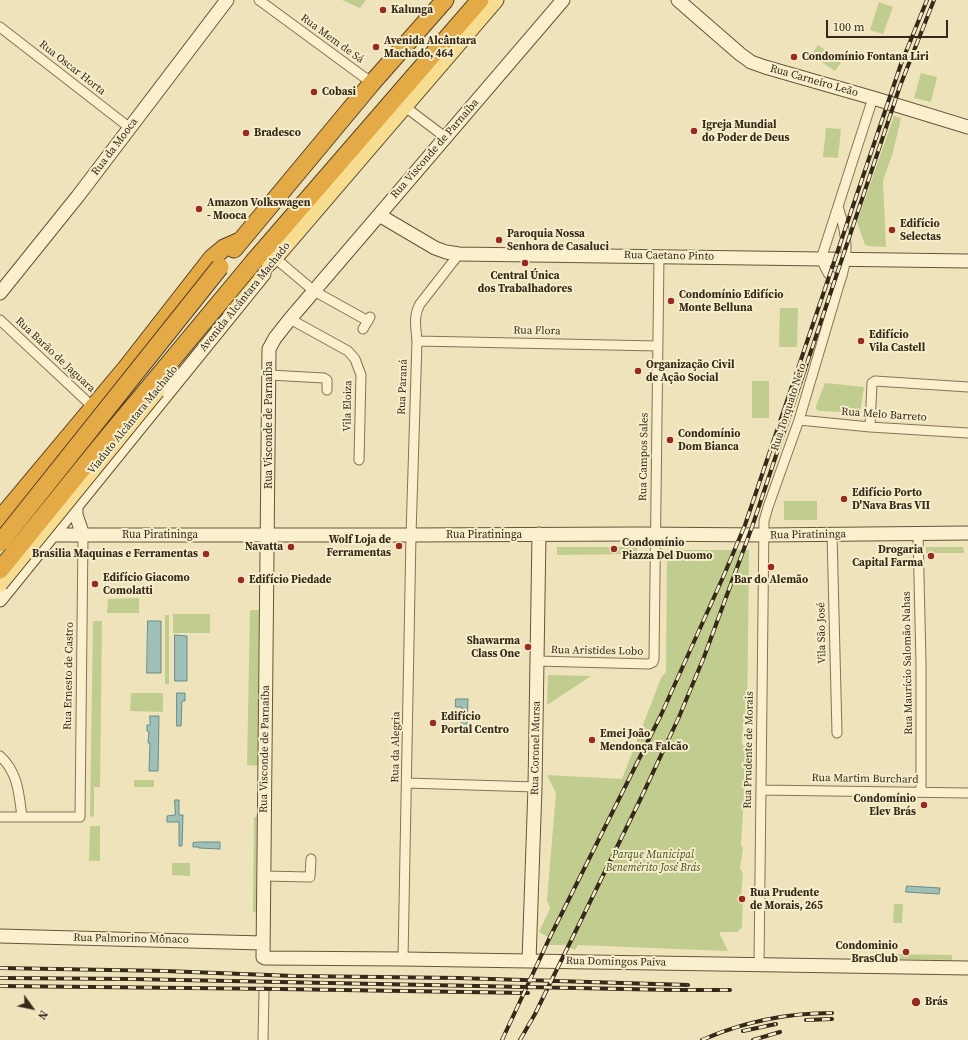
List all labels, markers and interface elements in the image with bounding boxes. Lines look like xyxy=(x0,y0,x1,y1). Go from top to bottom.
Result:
place label: Kalunga xyxy=(391,3,433,17)
marker: Kalunga xyxy=(378,5,388,15)
street label: Rua Mem de Sá xyxy=(298,12,366,66)
scale bar xyxy=(828,12,950,38)
text: 100 m xyxy=(833,19,865,35)
place label: Avenida Alcântara Machado, 464 xyxy=(384,34,476,60)
street label: Rua Oscar Horta xyxy=(36,38,108,98)
marker: Avenida Alcântara Machado, 464 xyxy=(371,42,381,52)
place label: Condomínio Fontana Liri xyxy=(802,50,929,64)
marker: Condomínio Fontana Liri xyxy=(789,52,799,62)
street label: Rua Carneiro Leão xyxy=(768,62,860,100)
place label: Cobasi xyxy=(322,85,356,99)
marker: Cobasi xyxy=(309,87,319,97)
street label: Rua Visconde de Parnaíba xyxy=(388,96,482,202)
street label: Rua da Mooca xyxy=(89,116,141,178)
place label: Igreja Mundial do Poder de Deus xyxy=(702,118,789,144)
place label: Bradesco xyxy=(254,126,301,140)
marker: Igreja Mundial do Poder de Deus xyxy=(689,126,699,136)
marker: Bradesco xyxy=(241,128,251,138)
place label: Amazon Volkswagen - Mooca xyxy=(207,196,311,222)
marker: Amazon Volkswagen - Mooca xyxy=(194,204,204,214)
place label: Edifício Selectas xyxy=(900,217,941,243)
marker: Edifício Selectas xyxy=(887,225,897,235)
place label: Paroquia Nossa Senhora de Casaluci xyxy=(507,227,609,253)
marker: Paroquia Nossa Senhora de Casaluci xyxy=(494,235,504,245)
street label: Avenida Alcântara Machado xyxy=(197,240,293,354)
street label: Rua Caetano Pinto xyxy=(624,249,714,263)
marker: Central Única dos Trabalhadores xyxy=(520,258,530,268)
place label: Central Única dos Trabalhadores xyxy=(478,269,572,295)
place label: Condomínio Edifício Monte Belluna xyxy=(679,288,784,314)
marker: Condomínio Edifício Monte Belluna xyxy=(666,296,676,306)
street label: Rua Barão de Jaguara xyxy=(12,315,98,395)
street label: Rua Flora xyxy=(513,324,561,338)
place label: Edifício Vila Castell xyxy=(869,328,925,354)
marker: Edifício Vila Castell xyxy=(856,336,866,346)
place label: Organização Civil de Ação Social xyxy=(646,358,734,384)
street label: Rua Paraná xyxy=(395,359,411,415)
street label: Rua Visconde de Parnaíba xyxy=(262,361,276,489)
street label: Rua Torquato Neto xyxy=(769,361,809,453)
street label: Viaduto Alcântara Machado xyxy=(85,363,181,477)
marker: Organização Civil de Ação Social xyxy=(633,366,643,376)
street label: Vila Eloiza xyxy=(341,380,355,432)
street label: Rua Melo Barreto xyxy=(841,405,927,425)
street label: Rua Campos Sales xyxy=(637,413,651,501)
place label: Condomínio Dom Bianca xyxy=(678,427,741,453)
marker: Condomínio Dom Bianca xyxy=(665,435,675,445)
place label: Edifício Porto D'Nava Bras VII xyxy=(852,486,930,512)
marker: Edifício Porto D'Nava Bras VII xyxy=(839,494,849,504)
street label: Rua Piratininga xyxy=(122,528,198,542)
street label: Rua Piratininga xyxy=(446,528,522,542)
street label: Rua Piratininga xyxy=(770,528,846,542)
place label: Wolf Loja de Ferramentas xyxy=(326,533,391,559)
place label: Condomínio Piazza Del Duomo xyxy=(622,536,712,562)
place label: Navatta xyxy=(245,540,283,554)
marker: Wolf Loja de Ferramentas xyxy=(394,541,404,551)
marker: Navatta xyxy=(286,542,296,552)
place label: Drogaria Capital Farma xyxy=(852,543,923,569)
marker: Condomínio Piazza Del Duomo xyxy=(609,544,619,554)
place label: Brasilia Maquinas e Ferramentas xyxy=(32,547,198,561)
marker: Brasilia Maquinas e Ferramentas xyxy=(201,549,211,559)
marker: Drogaria Capital Farma xyxy=(926,551,936,561)
marker: Bar do Alemão xyxy=(766,562,776,572)
place label: Edifício Giacomo Comolatti xyxy=(103,571,190,597)
place label: Edifício Piedade xyxy=(249,573,332,587)
place label: Bar do Alemão xyxy=(734,573,808,587)
marker: Edifício Piedade xyxy=(236,575,246,585)
marker: Edifício Giacomo Comolatti xyxy=(90,579,100,589)
street label: Rua Maurício Salomão Nahas xyxy=(900,591,916,735)
street label: Vila São José xyxy=(815,602,829,664)
street label: Rua Ernesto de Castro xyxy=(61,622,77,730)
place label: Shawarma Class One xyxy=(467,634,520,660)
marker: Shawarma Class One xyxy=(523,642,533,652)
street label: Rua Aristides Lobo xyxy=(551,644,643,658)
street label: Rua Visconde de Parnaíba xyxy=(257,685,273,813)
street label: Rua Prudente de Morais xyxy=(741,691,757,809)
street label: Rua Coronel Mursa xyxy=(529,701,543,795)
place label: Edifício Portal Centro xyxy=(441,710,509,736)
street label: Rua da Alegria xyxy=(389,711,403,783)
marker: Edifício Portal Centro xyxy=(428,718,438,728)
place label: Emei João Mendonça Falcão xyxy=(600,727,688,753)
marker: Emei João Mendonça Falcão xyxy=(587,735,597,745)
street label: Rua Martim Burchard xyxy=(811,771,919,787)
place label: Condomínio Elev Brás xyxy=(853,792,916,818)
marker: Condomínio Elev Brás xyxy=(919,800,929,810)
park label: Parque Municipal Benemérito José Brás xyxy=(606,848,700,874)
place label: Rua Prudente de Morais, 265 xyxy=(750,886,823,912)
marker: Rua Prudente de Morais, 265 xyxy=(737,894,747,904)
street label: Rua Palmorino Mônaco xyxy=(73,931,189,947)
place label: Condominio BrasClub xyxy=(835,939,898,965)
marker: Condominio BrasClub xyxy=(901,947,911,957)
street label: Rua Domingos Paiva xyxy=(566,955,666,969)
north arrow xyxy=(12,988,52,1028)
place label: Brás xyxy=(925,995,948,1009)
marker: Brás xyxy=(910,996,922,1008)
text: N xyxy=(34,1007,51,1022)

